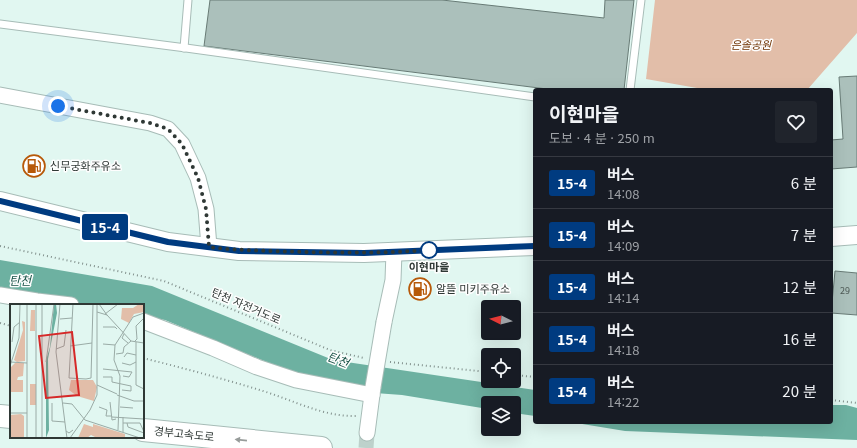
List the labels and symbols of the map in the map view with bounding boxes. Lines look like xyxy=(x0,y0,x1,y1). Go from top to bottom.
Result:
park label: 은솔공원 xyxy=(731,36,772,52)
your location xyxy=(48,96,68,116)
fuel station icon: 신무궁화주유소 xyxy=(21,153,47,179)
place label: 신무궁화주유소 xyxy=(50,157,121,173)
line badge: 15-4 xyxy=(77,214,133,240)
marker: 이현마을 xyxy=(420,241,438,259)
place label: 이현마을 xyxy=(409,258,449,274)
water label: 탄천 xyxy=(9,271,33,288)
fuel station icon: 알뜰 미키주유소 xyxy=(407,276,433,302)
place label: 알뜰 미키주유소 xyxy=(436,280,510,296)
street label: 탄천 자전거도로 xyxy=(209,283,284,327)
house number: 29 xyxy=(840,284,850,297)
north arrow xyxy=(481,300,521,340)
inset map xyxy=(10,304,144,438)
water label: 탄천 xyxy=(325,347,354,371)
street label: 경부고속도로 xyxy=(153,422,215,444)
one-way arrow xyxy=(235,437,247,443)

